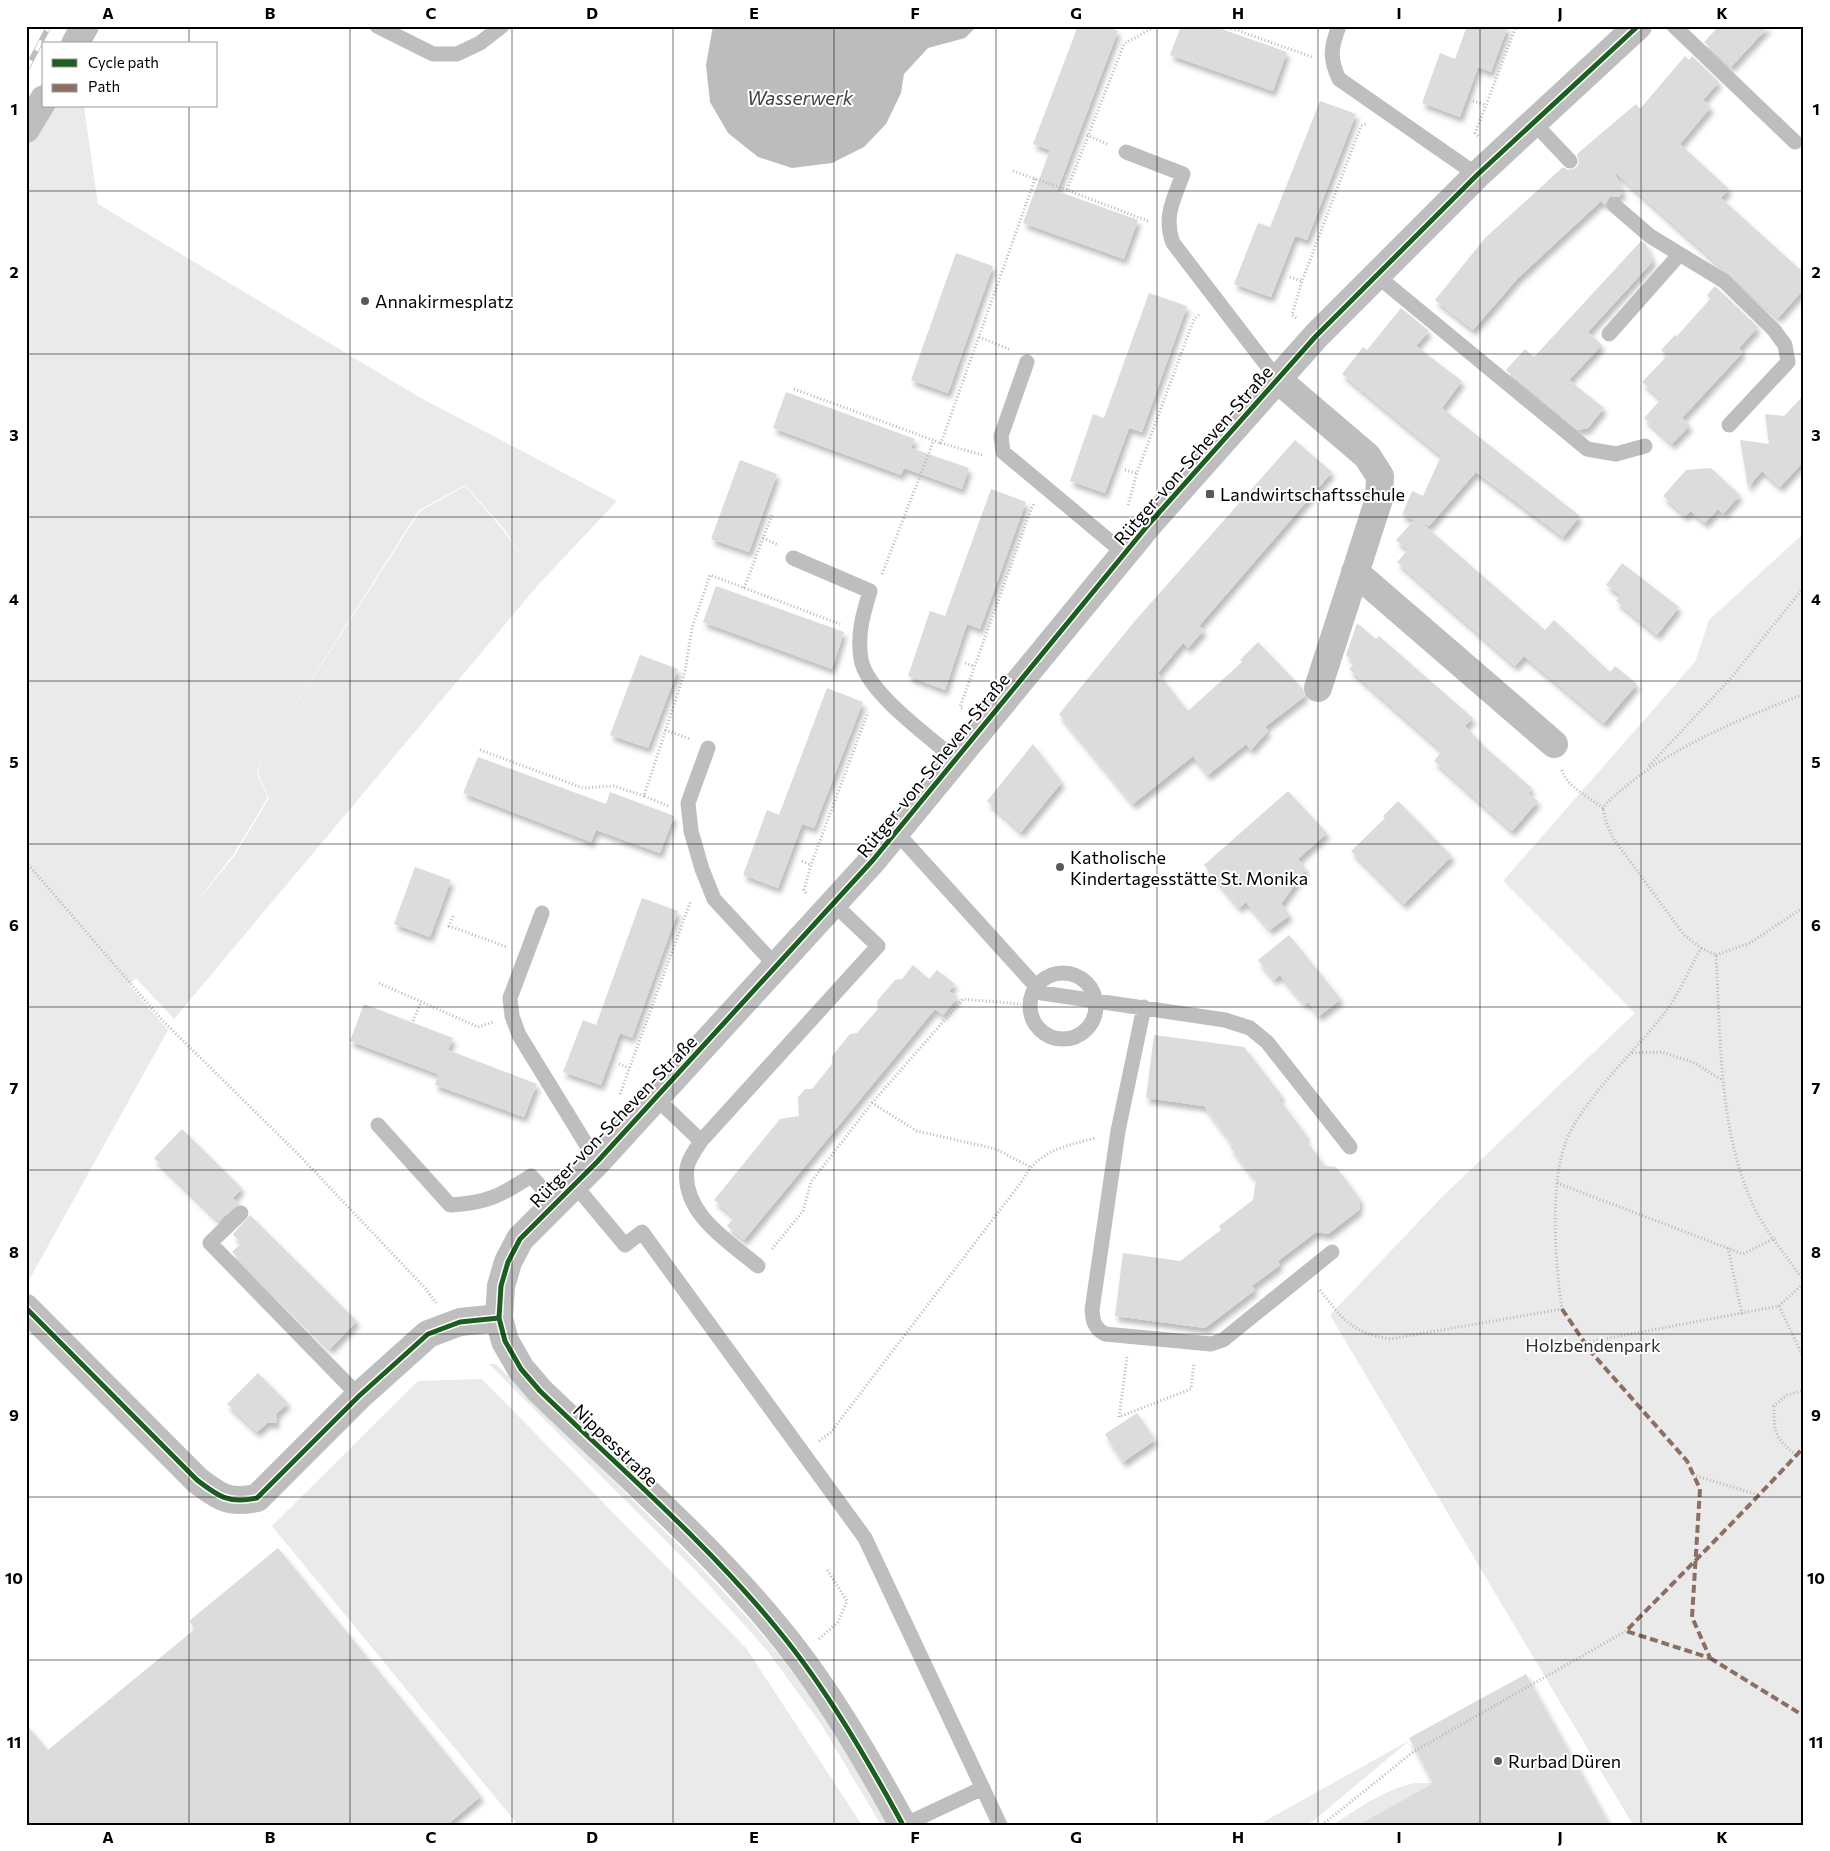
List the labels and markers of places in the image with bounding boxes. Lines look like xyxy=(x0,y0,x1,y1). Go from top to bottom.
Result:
place label: Annakirmesplatz xyxy=(375,290,513,312)
marker: Annakirmesplatz xyxy=(359,295,371,307)
place label: Landwirtschaftsschule xyxy=(1220,483,1405,505)
marker: Landwirtschaftsschule xyxy=(1204,488,1216,500)
place label: Katholische Kindertagesstätte St. Monika xyxy=(1070,846,1308,889)
marker: Katholische Kindertagesstätte St. Monika xyxy=(1054,861,1066,873)
place label: Rurbad Düren xyxy=(1508,1750,1621,1772)
marker: Rurbad Düren xyxy=(1492,1755,1504,1767)

